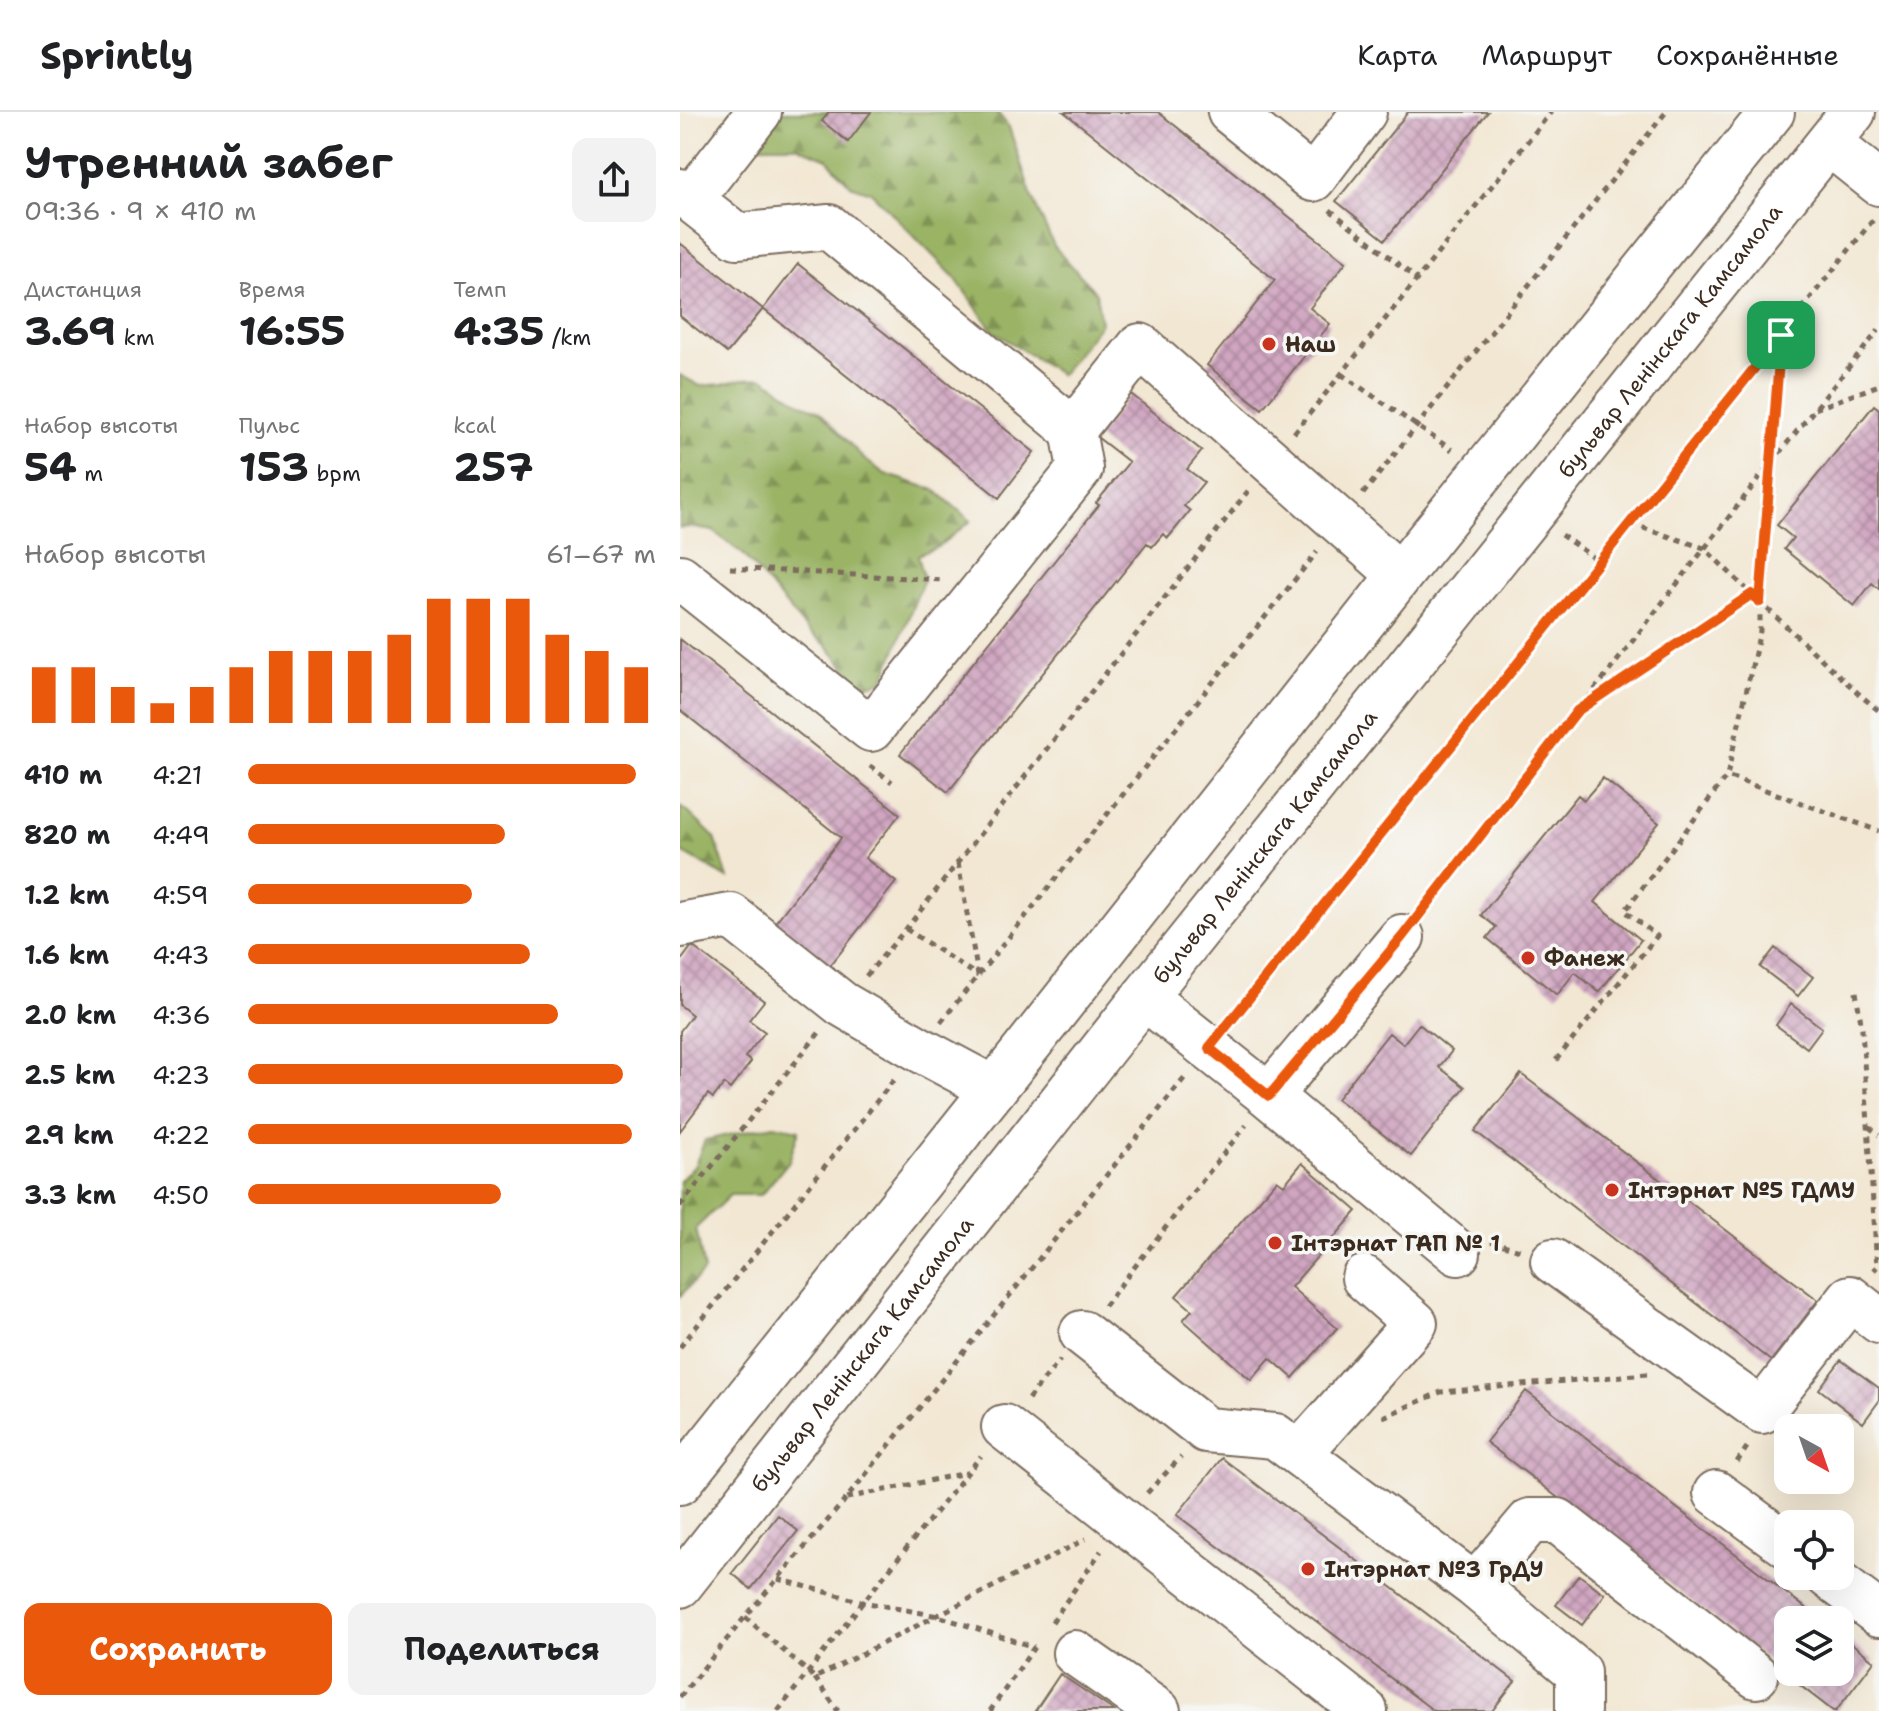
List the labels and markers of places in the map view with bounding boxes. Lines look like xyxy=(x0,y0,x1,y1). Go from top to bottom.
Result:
pin xyxy=(1747,301,1815,369)
place label: Наш xyxy=(1285,330,1336,359)
marker: Наш xyxy=(1260,335,1278,353)
place label: Фанеж xyxy=(1544,944,1625,973)
marker: Фанеж xyxy=(1519,949,1537,967)
place label: Інтэрнат №5 ГДМУ xyxy=(1628,1176,1855,1205)
marker: Інтэрнат №5 ГДМУ xyxy=(1603,1181,1621,1199)
place label: Інтэрнат ГАП № 1 xyxy=(1291,1229,1500,1258)
marker: Інтэрнат ГАП № 1 xyxy=(1266,1234,1284,1252)
place label: Інтэрнат №3 ГрДУ xyxy=(1324,1555,1544,1584)
marker: Інтэрнат №3 ГрДУ xyxy=(1299,1560,1317,1578)

